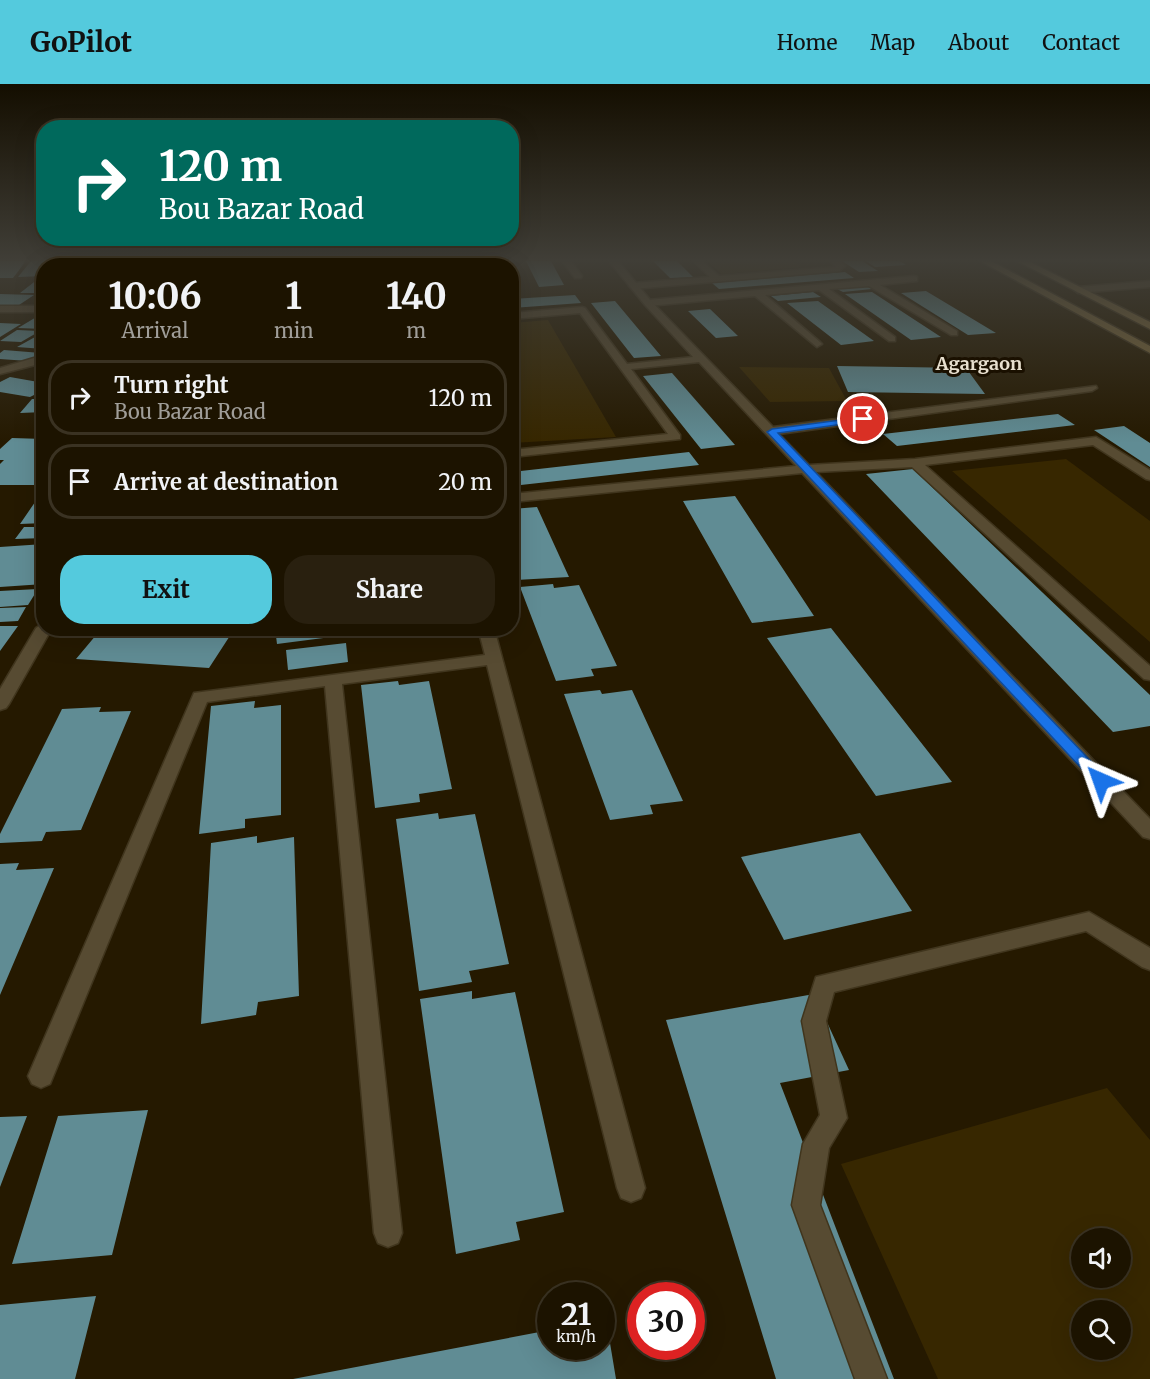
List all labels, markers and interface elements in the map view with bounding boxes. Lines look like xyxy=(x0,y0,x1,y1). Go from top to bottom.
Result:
text: GoPilot xyxy=(30,24,132,60)
text: Home xyxy=(777,29,837,56)
text: Map xyxy=(870,29,915,56)
text: About xyxy=(948,29,1009,56)
text: Contact xyxy=(1042,29,1120,56)
text: 120 m xyxy=(159,140,282,192)
icon: right xyxy=(60,144,138,222)
text: Bou Bazar Road xyxy=(159,192,364,226)
text: 10:06 xyxy=(108,274,202,319)
text: 1 xyxy=(285,274,302,319)
text: 140 xyxy=(386,274,447,319)
text: Arrival xyxy=(122,318,188,343)
text: min xyxy=(274,318,313,343)
text: m xyxy=(406,318,426,343)
district label: Agargaon xyxy=(935,352,1022,375)
text: Turn right xyxy=(114,371,228,399)
icon: right xyxy=(63,381,96,414)
text: 120 m xyxy=(428,384,492,412)
pin xyxy=(837,393,888,444)
text: Bou Bazar Road xyxy=(114,399,266,424)
icon: arrive xyxy=(846,402,879,435)
icon: arrive xyxy=(63,465,96,498)
text: Arrive at destination xyxy=(114,468,338,496)
text: 20 m xyxy=(438,468,492,496)
button: Exit xyxy=(60,555,272,624)
button: Share xyxy=(284,555,495,624)
position arrow xyxy=(1069,749,1133,813)
map controls xyxy=(1071,1228,1131,1360)
button: sound xyxy=(1071,1228,1131,1288)
speed limit sign: 30 xyxy=(627,1282,705,1360)
text: 21 xyxy=(561,1295,591,1333)
button: search xyxy=(1071,1300,1131,1360)
text: km/h xyxy=(556,1327,596,1346)

